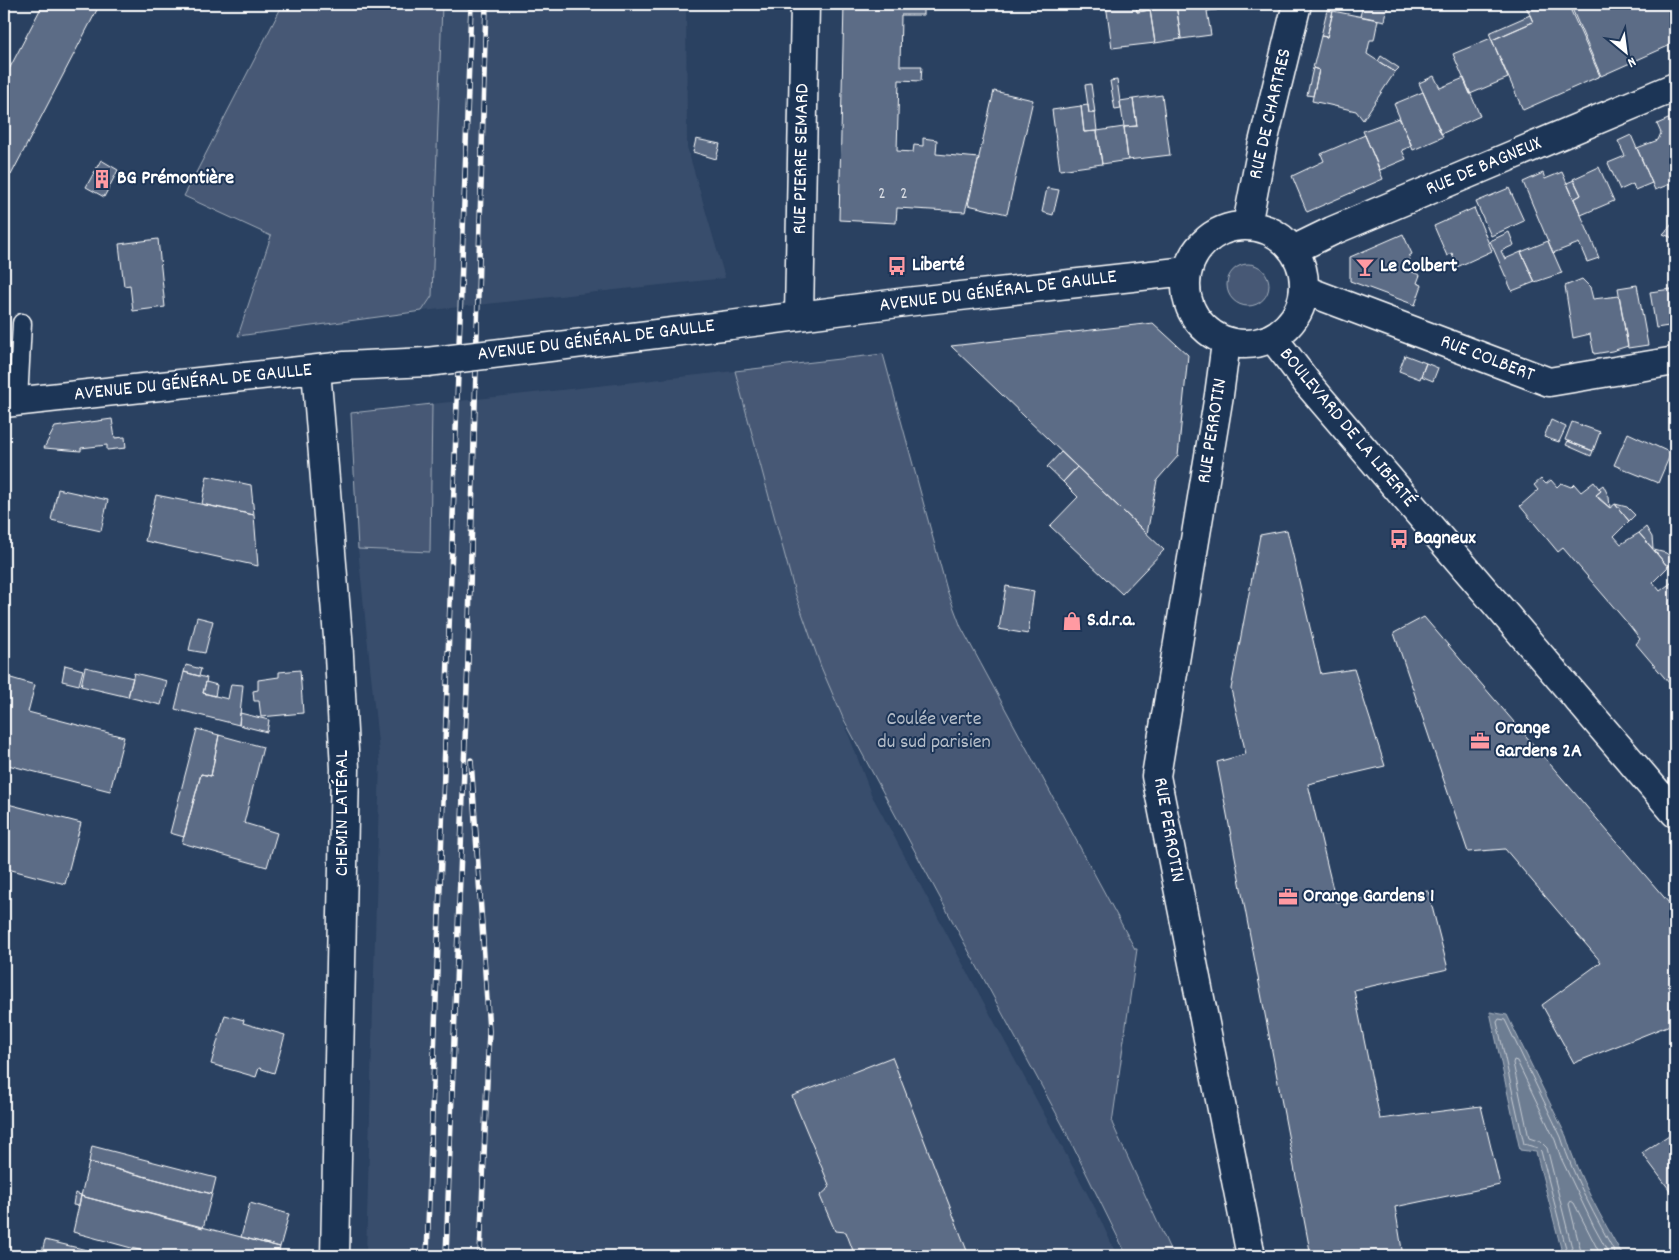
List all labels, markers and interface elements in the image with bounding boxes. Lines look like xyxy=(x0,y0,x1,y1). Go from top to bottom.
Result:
north arrow xyxy=(1602,28,1652,78)
street label: RUE DE CHARTRES xyxy=(1242,46,1300,182)
text: N xyxy=(1623,51,1639,72)
street label: RUE PIERRE SEMARD xyxy=(787,83,817,235)
street label: RUE DE BAGNEUX xyxy=(1422,130,1546,204)
place label: BG Prémontière xyxy=(117,165,234,193)
building icon: BG Prémontière xyxy=(91,168,113,190)
house number: 2 xyxy=(878,182,886,207)
house number: 2 xyxy=(900,182,908,207)
place label: Liberté xyxy=(912,252,965,280)
place label: Le Colbert xyxy=(1380,253,1458,281)
bus stop icon: Liberté xyxy=(886,255,908,277)
bar icon: Le Colbert xyxy=(1354,256,1376,278)
street label: AVENUE DU GÉNÉRAL DE GAULLE xyxy=(878,264,1118,320)
street label: AVENUE DU GÉNÉRAL DE GAULLE xyxy=(476,313,716,369)
street label: RUE COLBERT xyxy=(1436,328,1538,390)
street label: BOULEVARD DE LA LIBERTÉ xyxy=(1272,342,1422,514)
street label: AVENUE DU GÉNÉRAL DE GAULLE xyxy=(73,357,313,409)
street label: RUE PERROTIN xyxy=(1191,376,1235,486)
place label: Bagneux xyxy=(1414,525,1476,553)
bus stop icon: Bagneux xyxy=(1388,528,1410,550)
place label: S.d.r.a. xyxy=(1087,607,1135,635)
shop icon: S.d.r.a. xyxy=(1061,610,1083,632)
park label: Coulée verte du sud parisien xyxy=(877,706,991,757)
place label: Orange Gardens 2A xyxy=(1495,715,1582,766)
office icon: Orange Gardens 2A xyxy=(1469,730,1491,752)
street label: CHEMIN LATÉRAL xyxy=(329,750,357,876)
street label: RUE PERROTIN xyxy=(1145,775,1191,885)
place label: Orange Gardens 1 xyxy=(1303,883,1434,911)
office icon: Orange Gardens 1 xyxy=(1277,886,1299,908)

